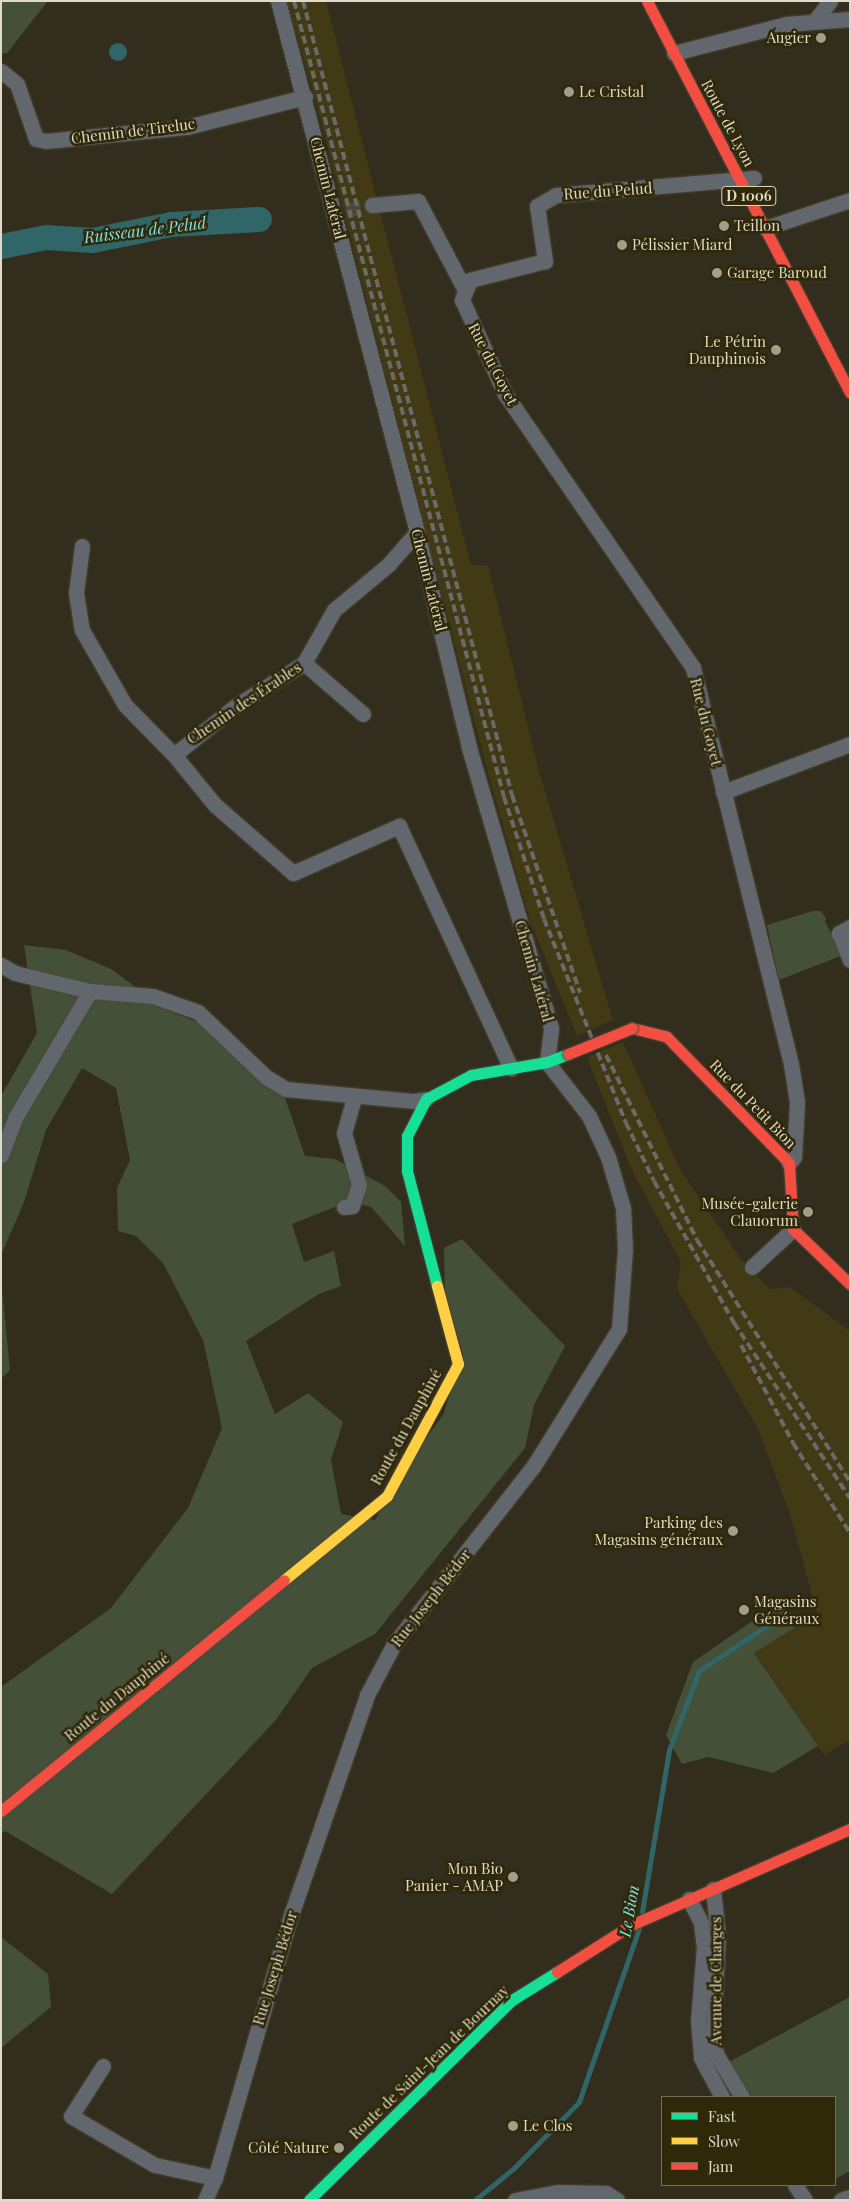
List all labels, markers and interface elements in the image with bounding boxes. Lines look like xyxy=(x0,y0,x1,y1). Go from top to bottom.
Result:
place label: Augier xyxy=(767,29,811,47)
marker: Augier xyxy=(815,32,827,44)
street label: Route de Lyon xyxy=(698,76,758,170)
place label: Le Cristal xyxy=(579,83,644,101)
marker: Le Cristal xyxy=(563,86,575,98)
street label: Chemin de Tireluc xyxy=(70,114,196,148)
street label: Chemin Latéral xyxy=(307,135,349,241)
street label: Rue du Pelud xyxy=(563,179,653,203)
road number: D 1006 xyxy=(720,185,778,208)
water label: Ruisseau de Pelud xyxy=(83,213,207,247)
place label: Teillon xyxy=(734,217,780,235)
marker: Teillon xyxy=(718,220,730,232)
place label: Pélissier Miard xyxy=(632,236,733,254)
marker: Pélissier Miard xyxy=(616,239,628,251)
place label: Garage Baroud xyxy=(727,264,827,282)
marker: Garage Baroud xyxy=(711,267,723,279)
street label: Rue du Goyet xyxy=(465,320,521,408)
place label: Le Pétrin Dauphinois xyxy=(689,332,766,367)
marker: Le Pétrin Dauphinois xyxy=(770,344,782,356)
street label: Chemin Latéral xyxy=(408,527,450,633)
street label: Chemin des Érables xyxy=(183,658,305,748)
street label: Rue du Goyet xyxy=(686,676,726,768)
street label: Chemin Latéral xyxy=(511,918,557,1024)
street label: Rue du Petit Bion xyxy=(706,1056,800,1152)
place label: Musée-galerie Clauorum xyxy=(701,1194,798,1229)
marker: Musée-galerie Clauorum xyxy=(802,1206,814,1218)
street label: Route du Dauphiné xyxy=(367,1366,445,1488)
place label: Parking des Magasins généraux xyxy=(594,1513,723,1548)
marker: Parking des Magasins généraux xyxy=(727,1525,739,1537)
street label: Rue Joseph Bédor xyxy=(387,1546,475,1650)
place label: Magasins Généraux xyxy=(754,1592,819,1627)
marker: Magasins Généraux xyxy=(738,1604,750,1616)
street label: Route du Dauphiné xyxy=(61,1649,173,1745)
place label: Mon Bio Panier - AMAP xyxy=(404,1859,503,1894)
marker: Mon Bio Panier - AMAP xyxy=(507,1871,519,1883)
water label: Le Bion xyxy=(615,1884,643,1938)
street label: Rue Joseph Bédor xyxy=(249,1909,301,2027)
street label: Avenue de Charges xyxy=(707,1917,725,2045)
street label: Route de Saint-Jean de Bournay xyxy=(346,1981,512,2143)
legend xyxy=(661,2096,836,2186)
text: Fast xyxy=(708,2106,736,2126)
place label: Le Clos xyxy=(523,2117,573,2135)
marker: Le Clos xyxy=(507,2120,519,2132)
text: Slow xyxy=(708,2131,740,2151)
place label: Côté Nature xyxy=(248,2139,329,2157)
marker: Côté Nature xyxy=(333,2142,345,2154)
text: Jam xyxy=(708,2156,733,2176)

